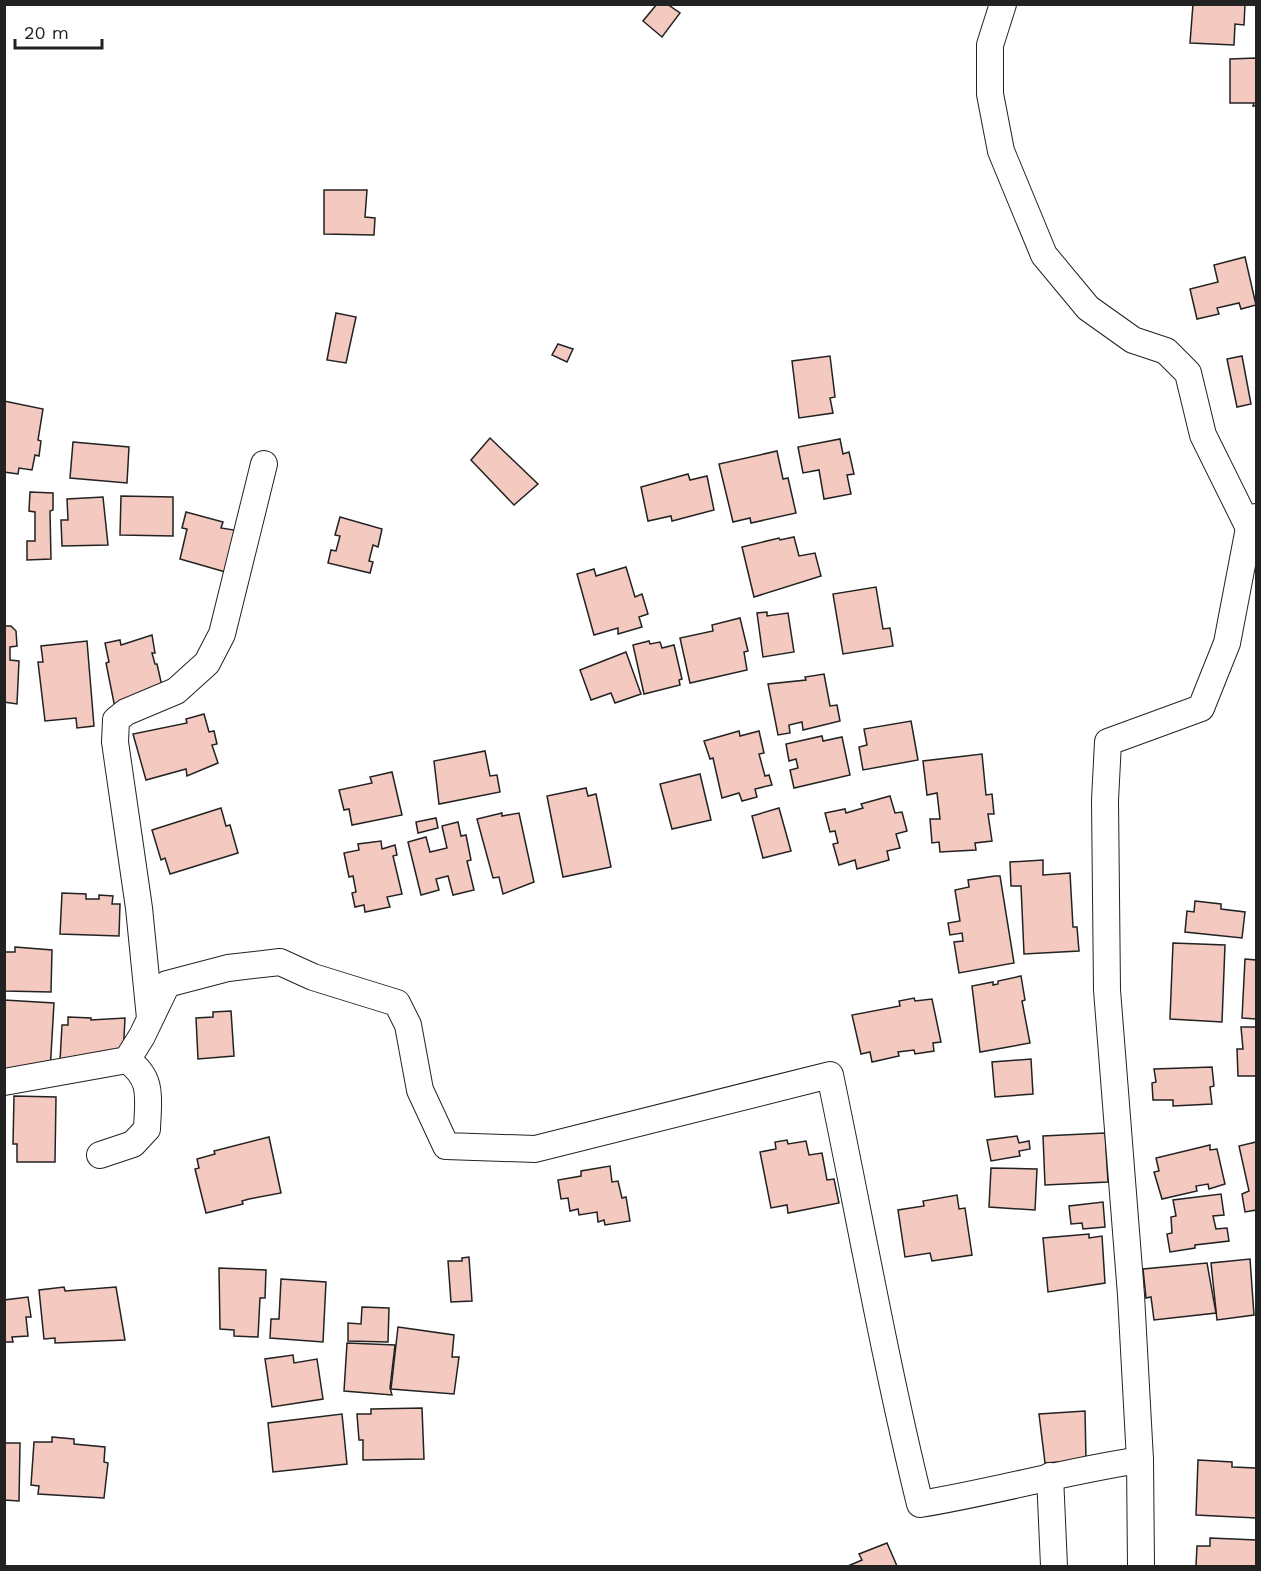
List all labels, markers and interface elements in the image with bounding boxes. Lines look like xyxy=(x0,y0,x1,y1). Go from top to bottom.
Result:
scale bar xyxy=(15,12,102,50)
text: 20 m xyxy=(24,22,69,43)

